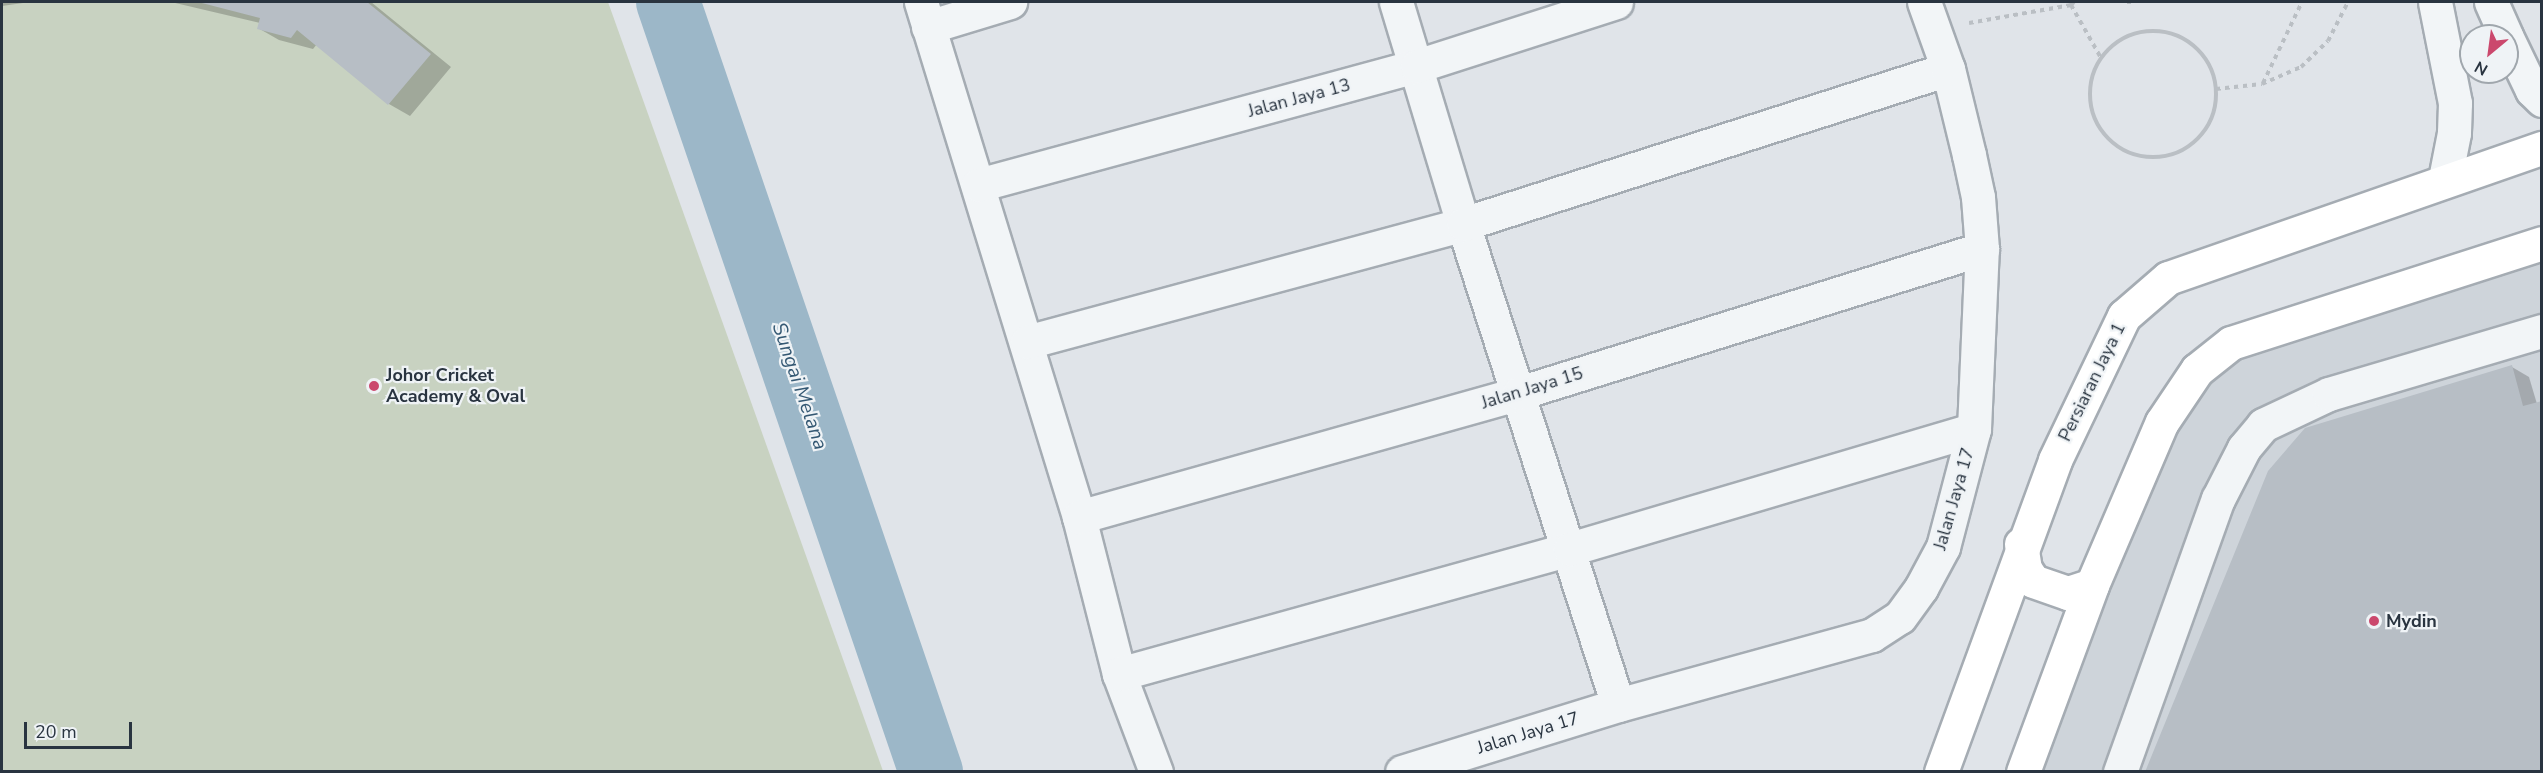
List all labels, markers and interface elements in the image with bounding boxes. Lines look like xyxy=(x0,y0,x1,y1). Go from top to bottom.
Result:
north arrow xyxy=(2459,24,2519,84)
text: N xyxy=(2471,55,2492,81)
street label: Jalan Jaya 13 xyxy=(1245,74,1353,122)
water label: Sungai Melana xyxy=(767,319,833,453)
street label: Persiaran Jaya 1 xyxy=(2054,319,2130,445)
street label: Jalan Jaya 15 xyxy=(1479,362,1585,414)
place label: Johor Cricket Academy & Oval xyxy=(386,365,525,407)
marker: Johor Cricket Academy & Oval xyxy=(367,379,381,393)
street label: Jalan Jaya 17 xyxy=(1929,445,1979,553)
place label: Mydin xyxy=(2386,610,2437,632)
marker: Mydin xyxy=(2367,614,2381,628)
street label: Jalan Jaya 17 xyxy=(1475,707,1581,759)
scale bar xyxy=(27,710,135,748)
text: 20 m xyxy=(35,720,77,744)

